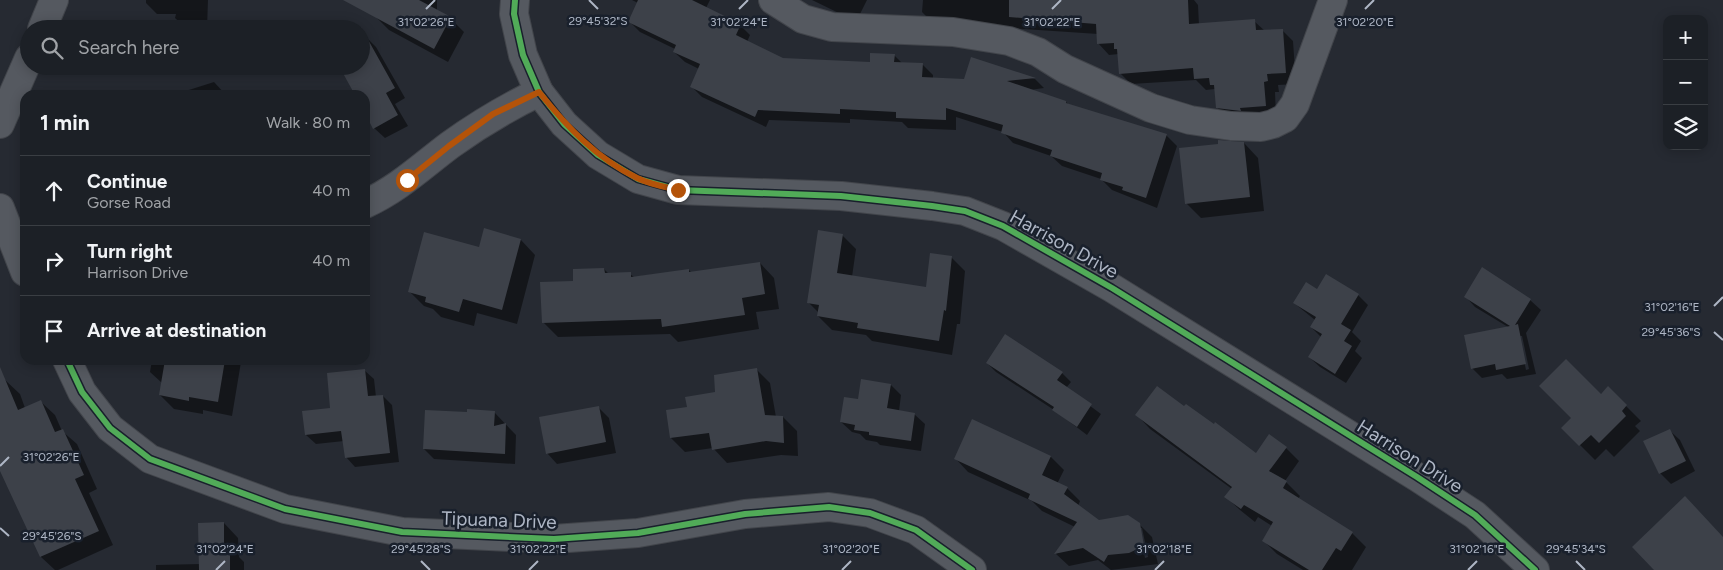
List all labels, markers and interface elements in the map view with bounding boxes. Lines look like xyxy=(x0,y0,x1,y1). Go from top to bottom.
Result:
text: 29°45'32"S xyxy=(568,14,628,28)
text: 31°02'26"E xyxy=(397,15,455,29)
text: 31°02'24"E xyxy=(710,15,768,29)
text: 31°02'22"E xyxy=(1023,15,1081,29)
text: 31°02'20"E xyxy=(1336,15,1394,29)
map controls xyxy=(1663,15,1708,150)
button: + xyxy=(1663,15,1708,60)
search box xyxy=(20,20,370,75)
icon: search xyxy=(38,34,66,62)
text: Search here xyxy=(78,36,180,59)
button: − xyxy=(1663,60,1708,105)
button: layers xyxy=(1663,105,1708,150)
text: 1 min xyxy=(40,110,90,135)
text: Walk · 80 m xyxy=(266,113,350,132)
route start xyxy=(396,169,419,192)
text: Continue xyxy=(87,170,167,193)
icon: ahead xyxy=(40,177,68,205)
route end xyxy=(667,179,690,202)
text: 40 m xyxy=(312,181,350,200)
text: Gorse Road xyxy=(87,193,171,212)
street label: Harrison Drive xyxy=(1006,205,1122,283)
text: Turn right xyxy=(87,240,173,263)
icon: right xyxy=(40,247,68,275)
text: 40 m xyxy=(312,251,350,270)
text: Harrison Drive xyxy=(87,263,188,282)
text: 31°02'16"E xyxy=(1644,300,1700,314)
icon: arrive xyxy=(40,317,68,345)
text: Arrive at destination xyxy=(87,319,266,342)
text: 29°45'36"S xyxy=(1641,325,1701,339)
street label: Harrison Drive xyxy=(1353,414,1467,498)
text: 31°02'26"E xyxy=(22,450,80,464)
street label: Tipuana Drive xyxy=(441,506,557,534)
text: 29°45'26"S xyxy=(22,529,82,543)
text: 31°02'24"E xyxy=(196,542,254,556)
text: 29°45'28"S xyxy=(391,542,451,556)
text: 31°02'22"E xyxy=(509,542,567,556)
text: 31°02'20"E xyxy=(822,542,880,556)
text: 31°02'18"E xyxy=(1136,542,1192,556)
text: 31°02'16"E xyxy=(1449,542,1505,556)
text: 29°45'34"S xyxy=(1546,542,1606,556)

